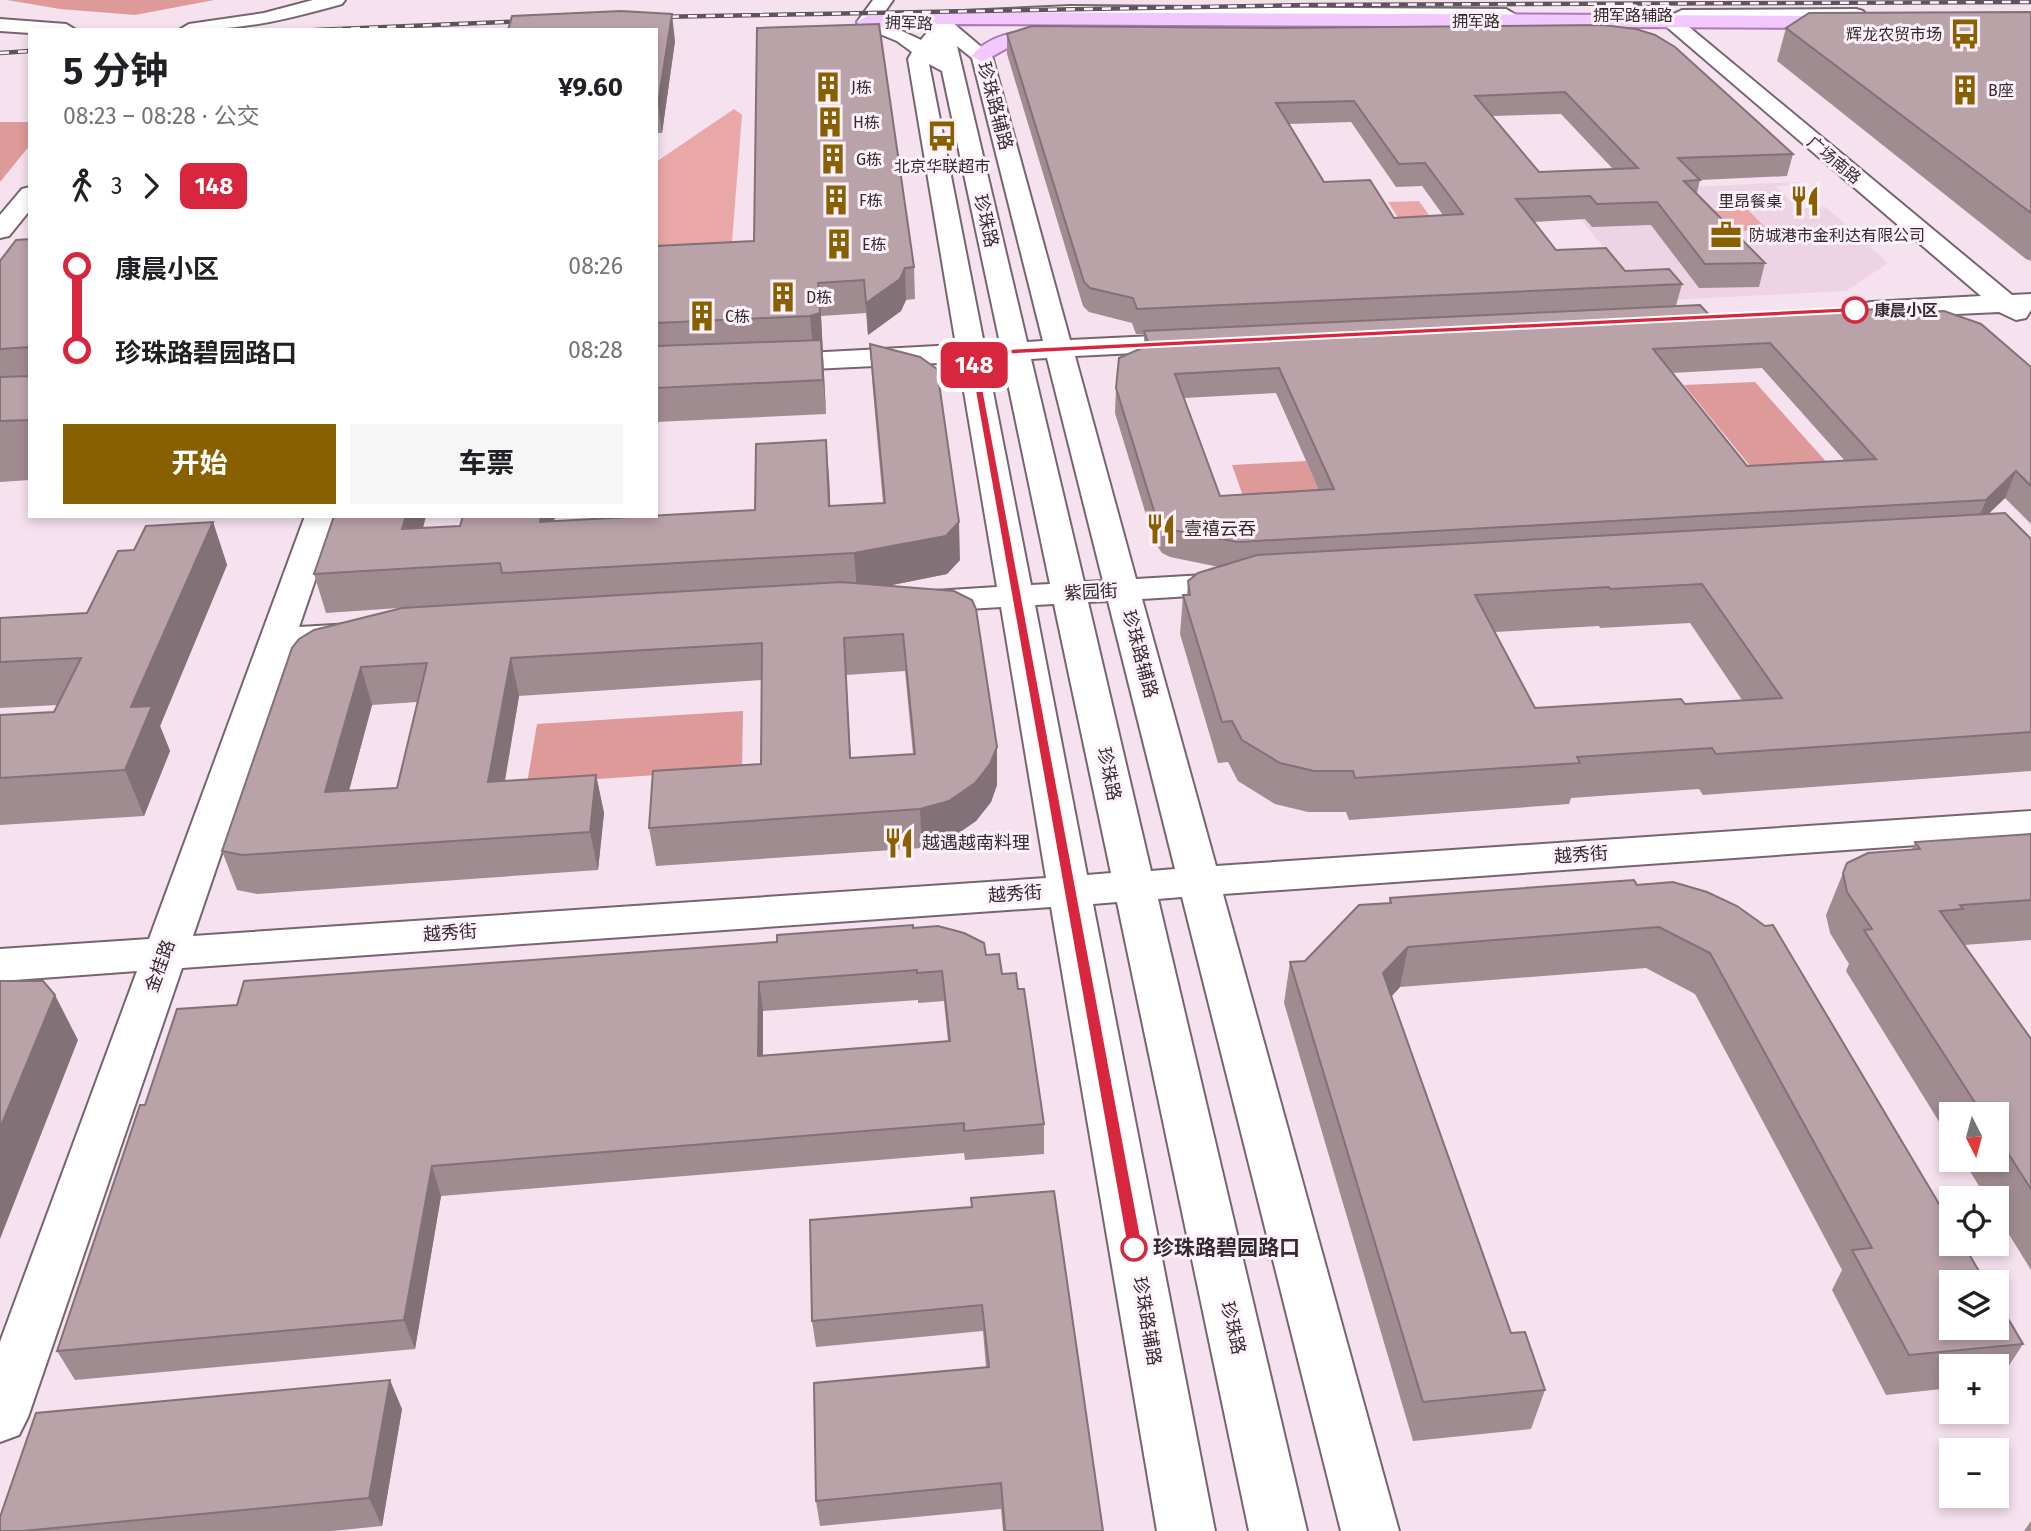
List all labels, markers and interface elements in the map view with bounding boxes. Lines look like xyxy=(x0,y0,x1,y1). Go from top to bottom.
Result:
street label: 拥军路辅路 xyxy=(1593,6,1673,25)
street label: 拥军路 xyxy=(1452,12,1500,31)
street label: 拥军路 xyxy=(885,13,933,33)
bus stop icon: 辉龙农贸市场 xyxy=(1948,17,1982,51)
place label: 辉龙农贸市场 xyxy=(1846,25,1942,44)
text: 5 分钟 xyxy=(63,48,168,94)
street label: 珍珠路辅路 xyxy=(973,60,1017,152)
building icon: J栋 xyxy=(811,70,845,104)
text: ¥9.60 xyxy=(558,72,623,103)
building icon: B座 xyxy=(1948,73,1982,107)
place label: J栋 xyxy=(851,78,872,97)
place label: B座 xyxy=(1988,81,2014,100)
text: 08:23 – 08:28 · 公交 xyxy=(63,102,260,130)
building icon: H栋 xyxy=(813,105,847,139)
place label: H栋 xyxy=(853,113,880,132)
bus stop icon: 北京华联超巿 xyxy=(925,119,959,153)
street label: 广场南路 xyxy=(1803,132,1865,188)
building icon: G栋 xyxy=(816,142,850,176)
place label: G栋 xyxy=(856,150,882,169)
place label: 北京华联超巿 xyxy=(894,157,990,176)
icon: walk xyxy=(63,167,101,205)
icon: forward xyxy=(132,167,170,205)
text: 3 xyxy=(111,172,122,200)
text: 148 xyxy=(194,172,233,200)
building icon: F栋 xyxy=(819,183,853,217)
restaurant icon: 里昂餐桌 xyxy=(1788,184,1822,218)
place label: F栋 xyxy=(859,191,883,210)
street label: 珍珠路 xyxy=(969,192,1003,250)
place label: 里昂餐桌 xyxy=(1718,192,1782,211)
office icon: 防城港市金利达有限公司 xyxy=(1709,218,1743,252)
place label: 防城港市金利达有限公司 xyxy=(1749,226,1925,245)
building icon: E栋 xyxy=(822,227,856,261)
place label: E栋 xyxy=(862,235,887,254)
text: 08:26 xyxy=(568,252,623,280)
text: 康晨小区 xyxy=(115,254,219,285)
building icon: D栋 xyxy=(766,280,800,314)
place label: D栋 xyxy=(806,288,832,307)
marker: 康晨小区 xyxy=(1842,297,1868,323)
building icon: C栋 xyxy=(685,299,719,333)
place label: 康晨小区 xyxy=(1874,301,1938,320)
place label: C栋 xyxy=(725,307,750,326)
text: 08:28 xyxy=(568,336,623,364)
text: 珍珠路碧园路口 xyxy=(115,338,297,369)
line badge: 148 xyxy=(934,342,1014,388)
text: 148 xyxy=(955,351,993,379)
button: 开始 xyxy=(63,424,336,504)
button: 车票 xyxy=(350,424,623,504)
restaurant icon: 壹禧云吞 xyxy=(1144,512,1178,546)
place label: 壹禧云吞 xyxy=(1184,518,1256,540)
street label: 紫园街 xyxy=(1063,580,1119,604)
street label: 珍珠路辅路 xyxy=(1118,608,1162,700)
street label: 珍珠路 xyxy=(1093,745,1125,803)
restaurant icon: 越遇越南料理 xyxy=(882,826,916,860)
place label: 越遇越南料理 xyxy=(922,832,1030,854)
street label: 越秀街 xyxy=(1553,842,1609,868)
street label: 越秀街 xyxy=(987,881,1043,907)
street label: 越秀街 xyxy=(422,920,478,946)
street label: 金桂路 xyxy=(140,937,180,995)
north arrow xyxy=(1939,1102,2009,1172)
map controls xyxy=(1939,1102,2009,1508)
button: locate xyxy=(1939,1186,2009,1256)
marker: 珍珠路碧园路口 xyxy=(1121,1235,1147,1261)
place label: 珍珠路碧园路口 xyxy=(1153,1235,1300,1261)
button: layers xyxy=(1939,1270,2009,1340)
street label: 珍珠路辅路 xyxy=(1128,1275,1166,1367)
street label: 珍珠路 xyxy=(1216,1299,1250,1357)
button: + xyxy=(1939,1354,2009,1424)
button: − xyxy=(1939,1438,2009,1508)

